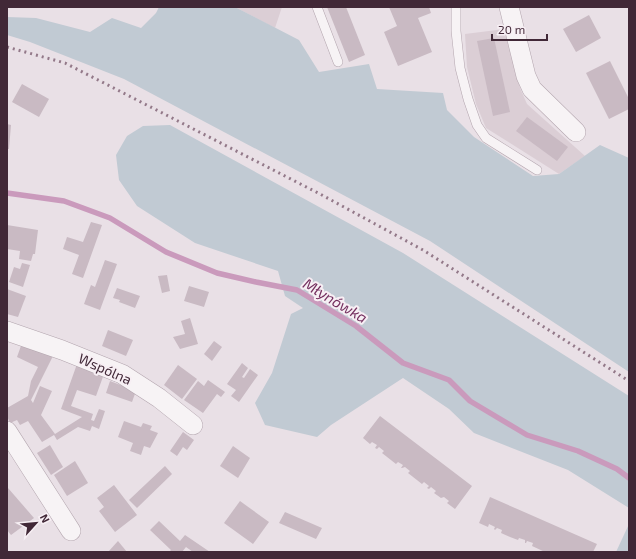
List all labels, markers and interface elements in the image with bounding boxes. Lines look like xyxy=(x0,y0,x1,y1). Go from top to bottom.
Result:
scale bar xyxy=(492,16,547,42)
text: 20 m xyxy=(498,22,525,36)
water label: Młynówka xyxy=(300,274,371,327)
street label: Wspólna xyxy=(76,349,134,388)
north arrow xyxy=(16,503,56,543)
text: N xyxy=(38,512,53,525)

